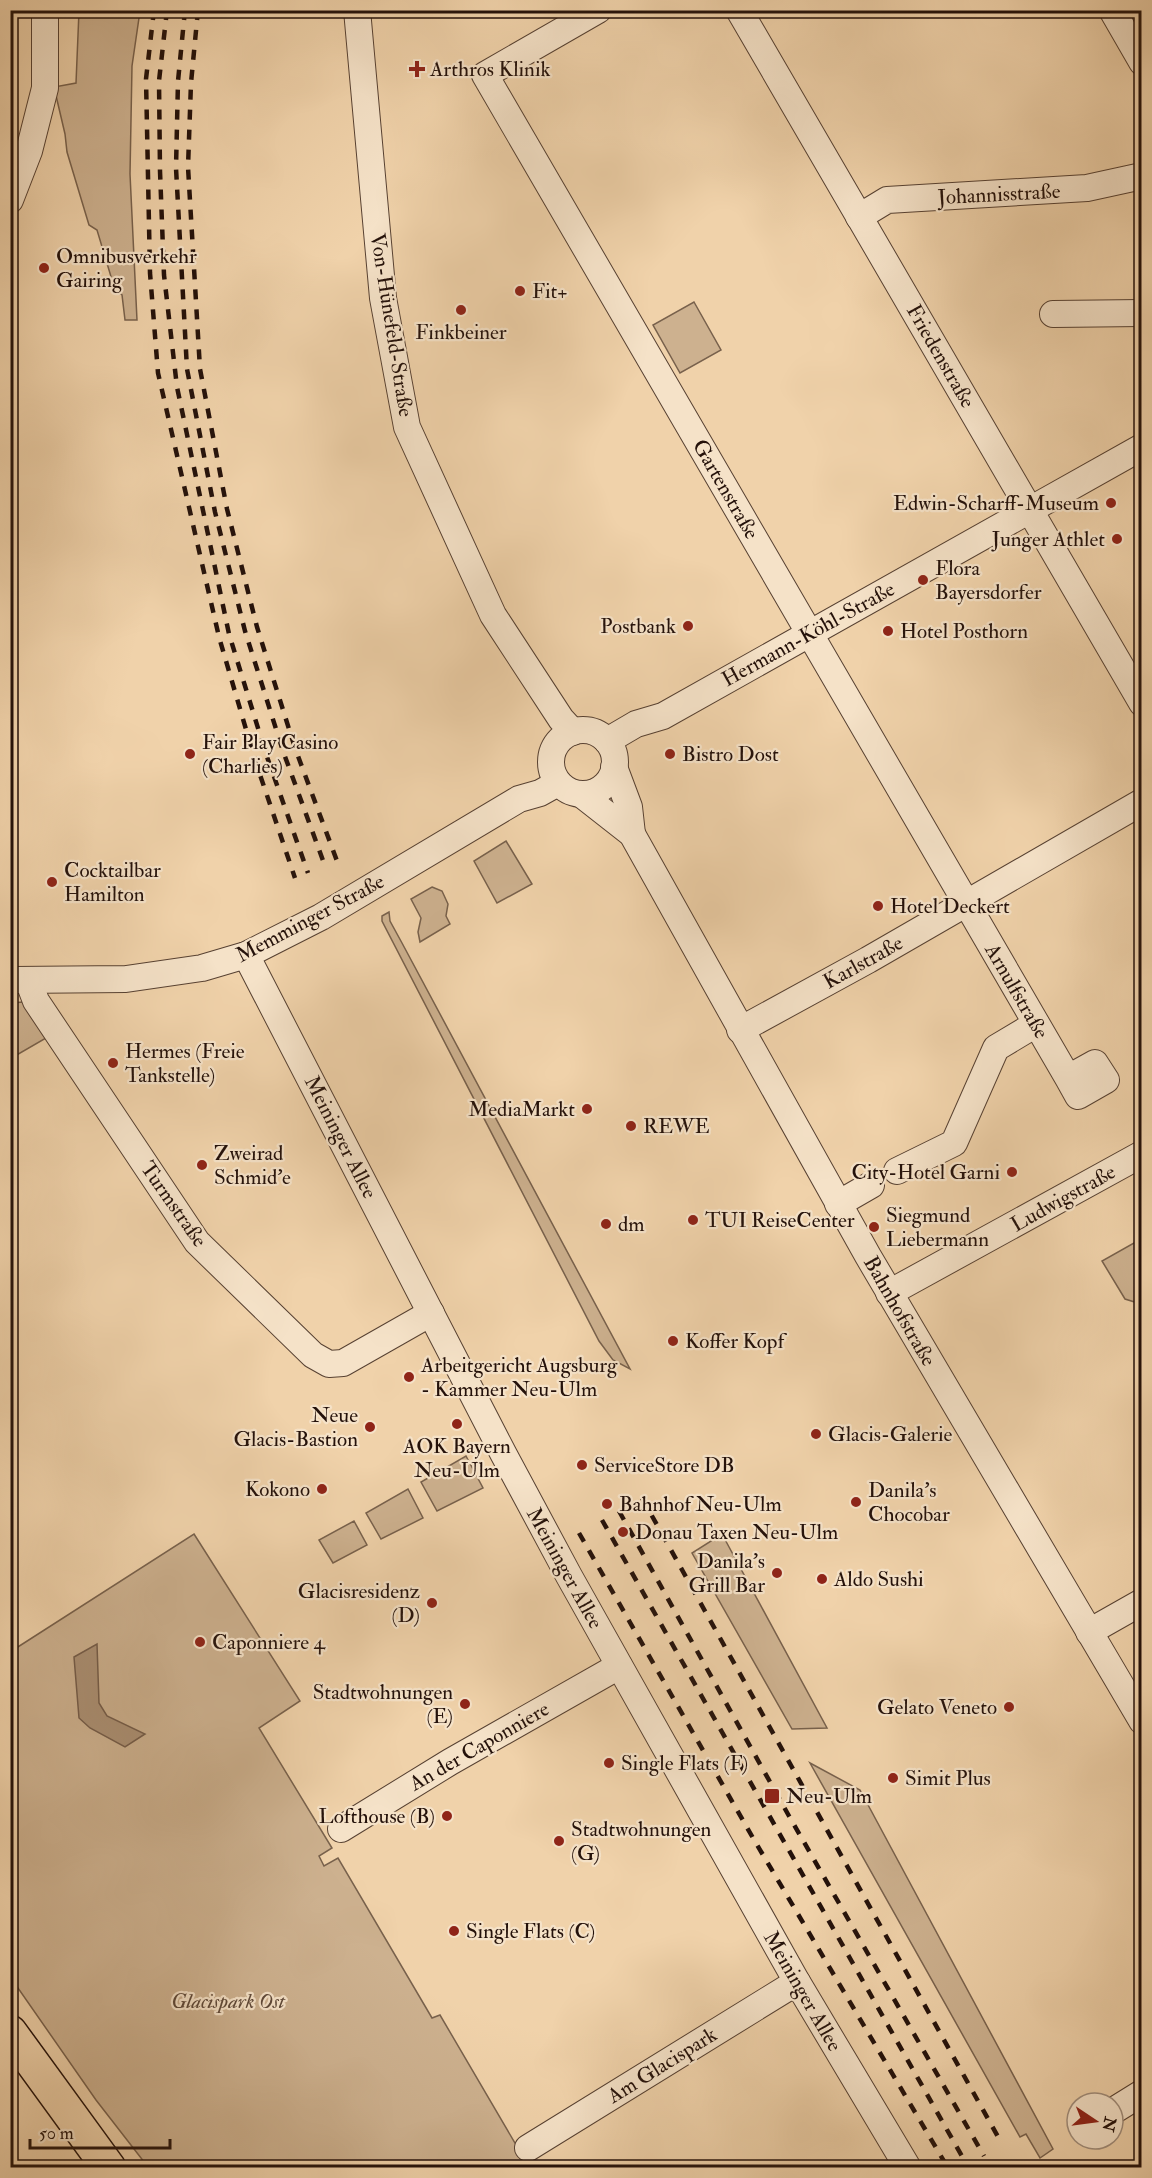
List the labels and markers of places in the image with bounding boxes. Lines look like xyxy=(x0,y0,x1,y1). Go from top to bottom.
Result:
place label: Arthros Klinik xyxy=(429,56,551,83)
marker: Arthros Klinik xyxy=(408,60,426,78)
place label: Omnibusverkehr Gairing xyxy=(56,243,197,294)
marker: Omnibusverkehr Gairing xyxy=(37,261,51,275)
place label: Fit+ xyxy=(532,278,568,305)
marker: Fit+ xyxy=(513,284,527,298)
marker: Finkbeiner xyxy=(454,303,468,317)
place label: Finkbeiner xyxy=(415,319,507,346)
place label: Edwin-Scharff-Museum xyxy=(893,490,1099,517)
marker: Edwin-Scharff-Museum xyxy=(1104,496,1118,510)
place label: Junger Athlet xyxy=(991,526,1105,553)
marker: Junger Athlet xyxy=(1110,532,1124,546)
place label: Flora Bayersdorfer xyxy=(935,555,1042,606)
marker: Flora Bayersdorfer xyxy=(916,573,930,587)
place label: Postbank xyxy=(600,613,676,640)
place label: Hotel Posthorn xyxy=(900,618,1028,645)
marker: Postbank xyxy=(681,619,695,633)
marker: Hotel Posthorn xyxy=(881,624,895,638)
place label: Fair Play Casino (Charlies) xyxy=(202,729,338,780)
place label: Bistro Dost xyxy=(682,741,779,768)
marker: Fair Play Casino (Charlies) xyxy=(183,747,197,761)
marker: Bistro Dost xyxy=(663,747,677,761)
place label: Cocktailbar Hamilton xyxy=(64,857,161,908)
marker: Cocktailbar Hamilton xyxy=(45,875,59,889)
place label: Hotel Deckert xyxy=(890,893,1010,920)
marker: Hotel Deckert xyxy=(871,899,885,913)
place label: Hermes (Freie Tankstelle) xyxy=(125,1038,245,1089)
marker: Hermes (Freie Tankstelle) xyxy=(106,1056,120,1070)
place label: MediaMarkt xyxy=(468,1096,575,1123)
marker: MediaMarkt xyxy=(580,1102,594,1116)
place label: REWE xyxy=(643,1113,710,1140)
marker: REWE xyxy=(624,1119,638,1133)
place label: Zweirad Schmid'e xyxy=(214,1140,291,1191)
marker: Zweirad Schmid'e xyxy=(195,1158,209,1172)
place label: City-Hotel Garni xyxy=(851,1159,1000,1186)
marker: City-Hotel Garni xyxy=(1005,1165,1019,1179)
place label: Siegmund Liebermann xyxy=(886,1202,989,1253)
place label: TUI ReiseCenter xyxy=(705,1207,855,1234)
place label: dm xyxy=(618,1211,645,1238)
marker: TUI ReiseCenter xyxy=(686,1213,700,1227)
marker: dm xyxy=(599,1217,613,1231)
marker: Siegmund Liebermann xyxy=(867,1220,881,1234)
place label: Koffer Kopf xyxy=(685,1328,787,1355)
marker: Koffer Kopf xyxy=(666,1334,680,1348)
place label: Arbeitgericht Augsburg - Kammer Neu-Ulm xyxy=(420,1352,618,1403)
marker: Arbeitgericht Augsburg - Kammer Neu-Ulm xyxy=(402,1370,416,1384)
place label: Neue Glacis-Bastion xyxy=(233,1402,358,1453)
marker: AOK Bayern Neu-Ulm xyxy=(450,1417,464,1431)
marker: Neue Glacis-Bastion xyxy=(363,1420,377,1434)
place label: Glacis-Galerie xyxy=(828,1421,952,1448)
marker: Glacis-Galerie xyxy=(809,1427,823,1441)
place label: AOK Bayern Neu-Ulm xyxy=(402,1433,511,1484)
place label: ServiceStore DB xyxy=(594,1452,734,1479)
marker: ServiceStore DB xyxy=(575,1458,589,1472)
place label: Kokono xyxy=(245,1476,310,1503)
place label: Danila's Chocobar xyxy=(868,1477,950,1528)
marker: Kokono xyxy=(315,1482,329,1496)
place label: Bahnhof Neu-Ulm xyxy=(619,1491,782,1518)
marker: Danila's Chocobar xyxy=(849,1495,863,1509)
marker: Bahnhof Neu-Ulm xyxy=(600,1497,614,1511)
place label: Donau Taxen Neu-Ulm xyxy=(635,1519,838,1546)
marker: Donau Taxen Neu-Ulm xyxy=(616,1525,630,1539)
place label: Danila's Grill Bar xyxy=(689,1548,765,1599)
marker: Danila's Grill Bar xyxy=(770,1566,784,1580)
place label: Aldo Sushi xyxy=(833,1566,924,1593)
marker: Aldo Sushi xyxy=(815,1572,829,1586)
place label: Glacisresidenz (D) xyxy=(298,1578,420,1629)
marker: Glacisresidenz (D) xyxy=(425,1596,439,1610)
place label: Caponniere 4 xyxy=(212,1629,327,1656)
marker: Caponniere 4 xyxy=(193,1635,207,1649)
place label: Stadtwohnungen (E) xyxy=(313,1679,453,1730)
place label: Gelato Veneto xyxy=(877,1694,997,1721)
marker: Stadtwohnungen (E) xyxy=(458,1697,472,1711)
marker: Gelato Veneto xyxy=(1002,1700,1016,1714)
place label: Single Flats (F) xyxy=(621,1750,748,1777)
marker: Single Flats (F) xyxy=(602,1756,616,1770)
place label: Simit Plus xyxy=(905,1765,991,1792)
marker: Simit Plus xyxy=(886,1771,900,1785)
place label: Neu-Ulm xyxy=(786,1783,872,1810)
marker: Neu-Ulm xyxy=(763,1787,781,1805)
place label: Lofthouse (B) xyxy=(318,1803,435,1830)
marker: Lofthouse (B) xyxy=(440,1809,454,1823)
place label: Stadtwohnungen (G) xyxy=(571,1816,712,1867)
marker: Stadtwohnungen (G) xyxy=(552,1834,566,1848)
place label: Single Flats (C) xyxy=(466,1918,595,1945)
marker: Single Flats (C) xyxy=(447,1924,461,1938)

